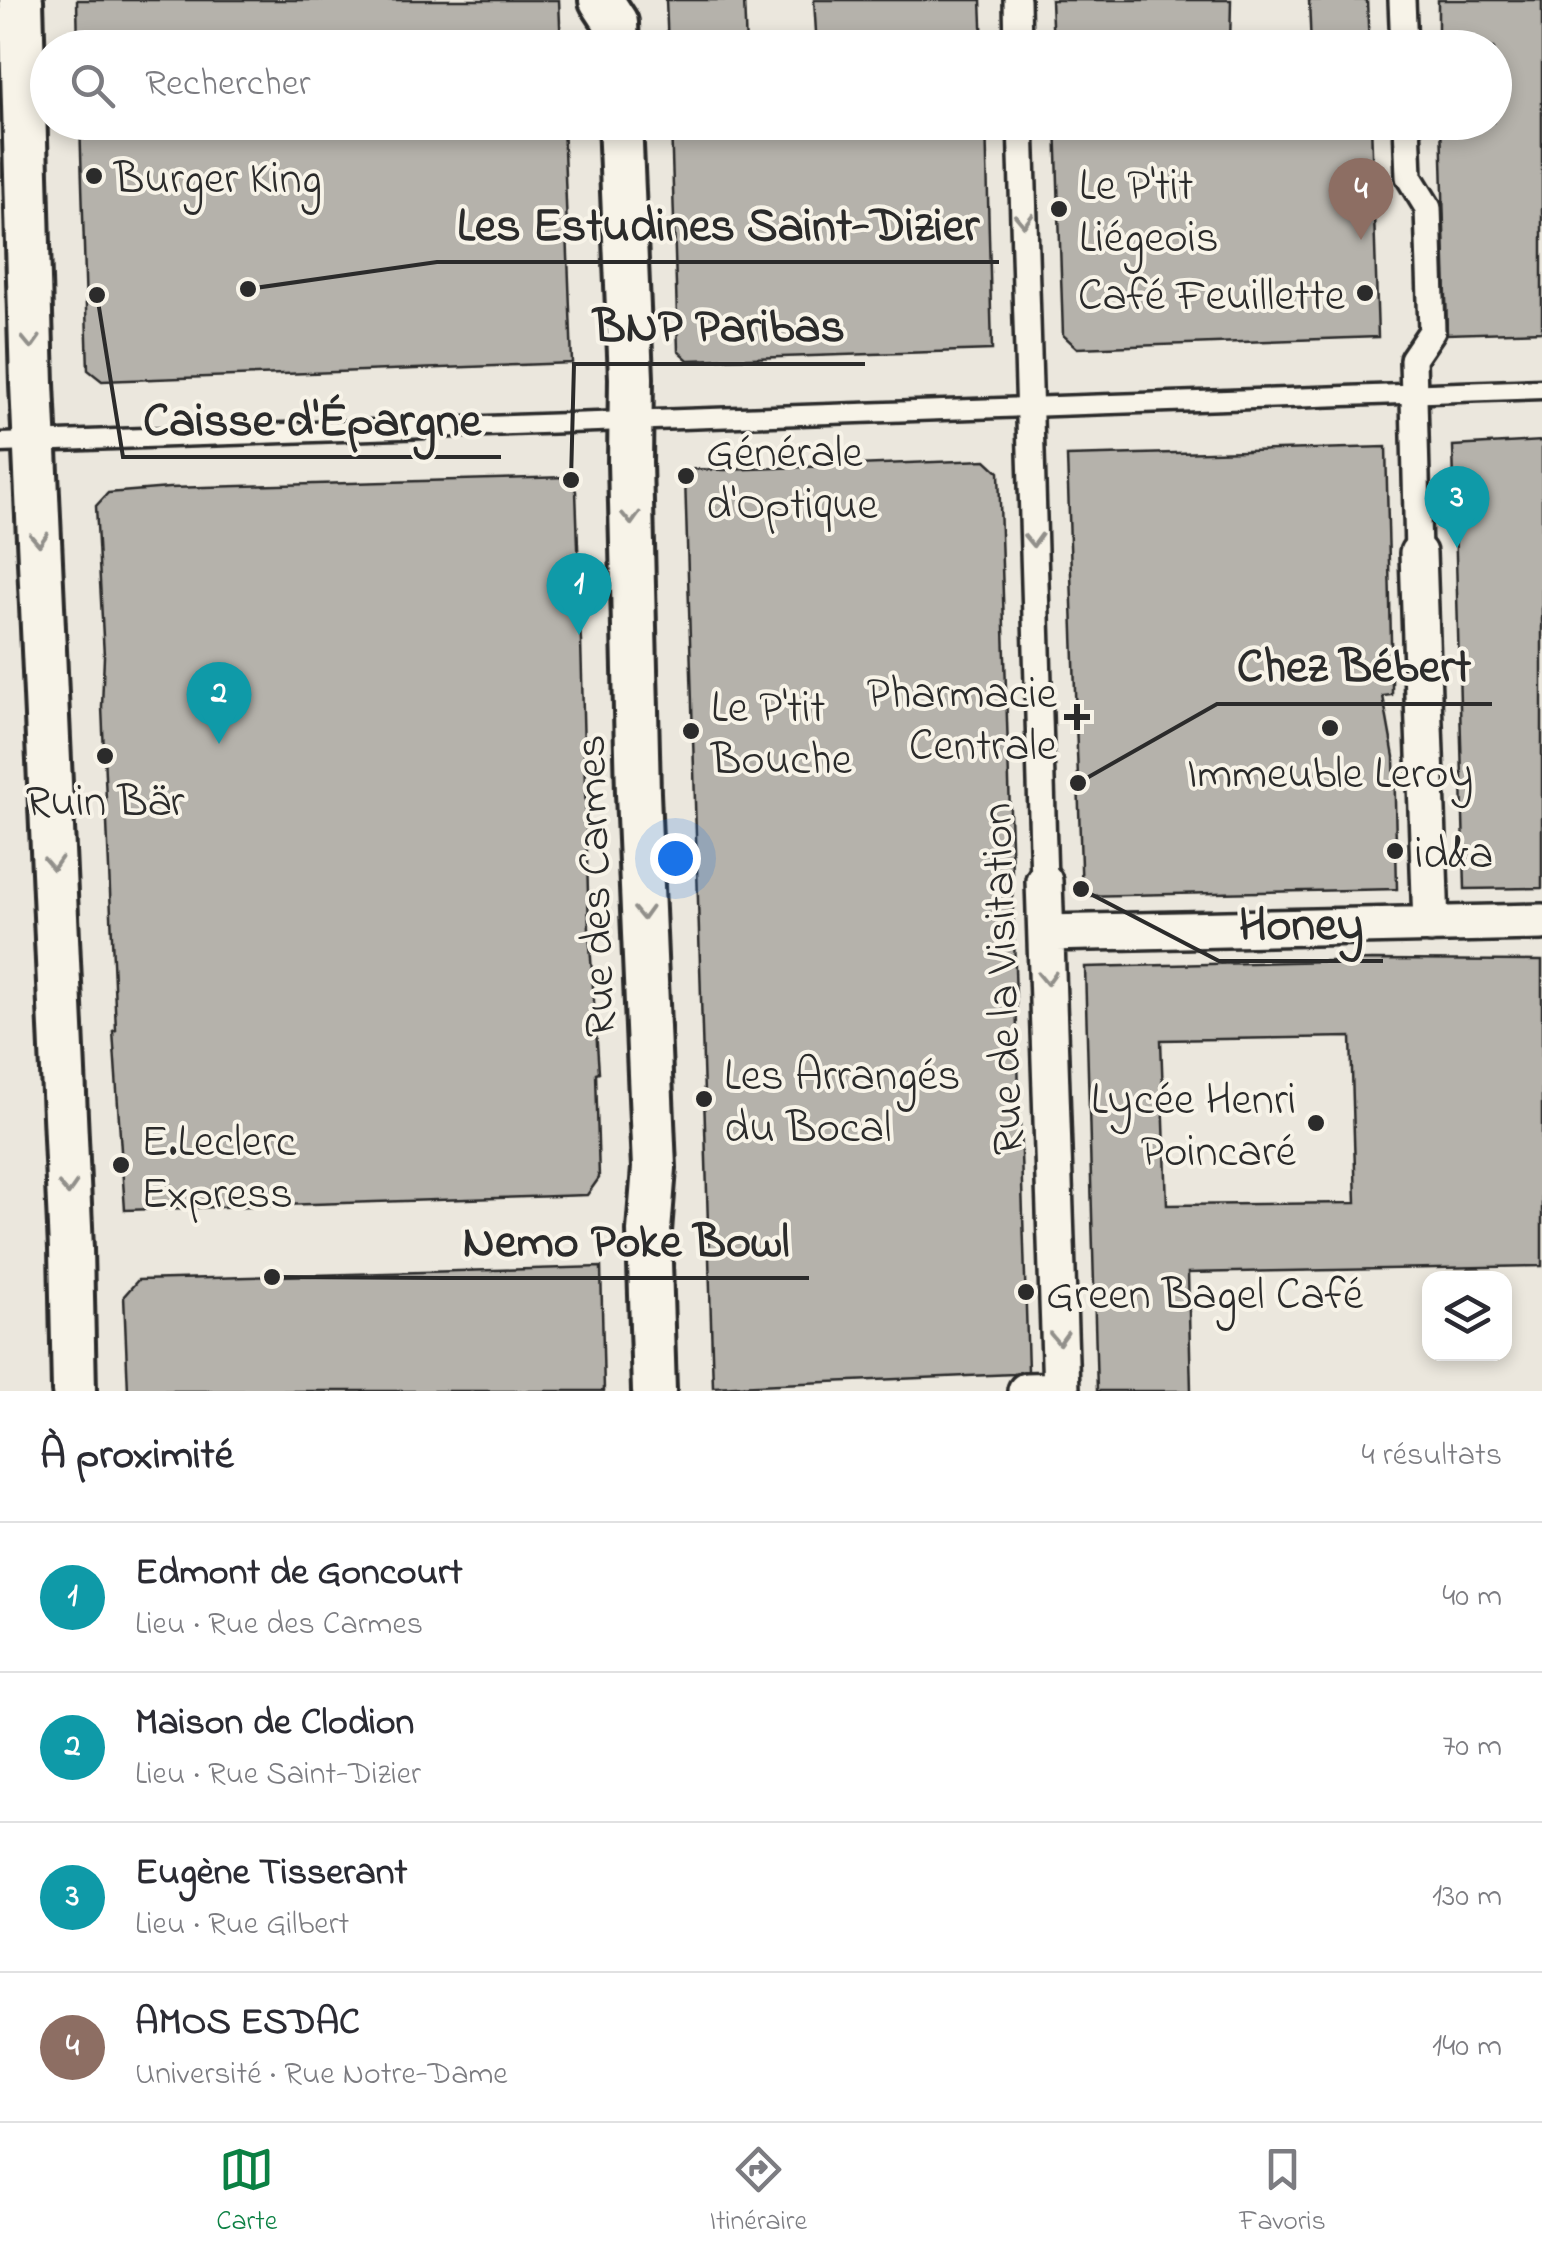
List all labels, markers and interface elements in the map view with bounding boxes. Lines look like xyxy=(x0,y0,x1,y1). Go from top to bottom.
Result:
search box xyxy=(30,30,1512,140)
text: Rechercher xyxy=(145,57,311,113)
icon: search xyxy=(65,58,120,113)
place label: Burger King xyxy=(113,148,322,215)
place label: Le P'tit Liégeois xyxy=(1079,155,1219,274)
pin: 4 xyxy=(1328,158,1394,240)
marker: Burger King xyxy=(83,165,105,187)
callout: Les Estudines Saint-Dizier xyxy=(437,184,999,262)
text: Les Estudines Saint-Dizier xyxy=(457,193,980,263)
marker: Le P'tit Liégeois xyxy=(1048,198,1070,220)
one-way arrow xyxy=(1013,212,1034,228)
place label: Café Feuillette xyxy=(1078,265,1346,331)
marker: Café Feuillette xyxy=(1354,282,1376,304)
callout: BNP Paribas xyxy=(574,286,865,364)
text: BNP Paribas xyxy=(591,294,845,364)
one-way arrow xyxy=(21,335,42,351)
callout: Caisse d'Épargne xyxy=(123,379,501,457)
text: Caisse d'Épargne xyxy=(143,388,482,460)
place label: Générale d'Optique xyxy=(706,422,879,540)
marker: Générale d'Optique xyxy=(675,465,697,487)
pin: 3 xyxy=(1424,466,1490,548)
one-way arrow xyxy=(620,510,641,526)
one-way arrow xyxy=(28,531,49,547)
one-way arrow xyxy=(1023,533,1044,549)
pin: 1 xyxy=(546,552,612,635)
callout: Chez Bébert xyxy=(1217,626,1492,704)
text: Chez Bébert xyxy=(1237,634,1472,704)
pin: 2 xyxy=(186,662,252,744)
place label: Pharmacie Centrale xyxy=(867,663,1058,781)
place label: Le P'tit Bouche xyxy=(710,677,853,795)
marker: Pharmacie Centrale xyxy=(1066,706,1088,728)
marker: Immeuble Leroy xyxy=(1319,717,1341,739)
marker: Le P'tit Bouche xyxy=(680,720,702,742)
street label: Rue des Carmes xyxy=(560,734,636,1038)
place label: Immeuble Leroy xyxy=(1187,743,1473,809)
marker: Ruin Bär xyxy=(94,745,116,767)
place label: Ruin Bär xyxy=(25,771,185,837)
street label: Rue de la Visitation xyxy=(966,802,1044,1156)
place label: id&a xyxy=(1415,823,1493,889)
your location xyxy=(650,833,701,884)
marker: id&a xyxy=(1384,840,1406,862)
one-way arrow xyxy=(43,856,64,872)
callout: Honey xyxy=(1219,883,1383,961)
text: Honey xyxy=(1239,892,1363,962)
one-way arrow xyxy=(632,905,653,921)
one-way arrow xyxy=(1037,971,1058,987)
place label: Les Arrangés du Bocal xyxy=(724,1045,960,1163)
place label: Lycée Henri Poincaré xyxy=(1091,1069,1297,1187)
marker: Les Arrangés du Bocal xyxy=(693,1088,715,1110)
place label: E.Leclerc Express xyxy=(141,1111,296,1229)
marker: Lycée Henri Poincaré xyxy=(1305,1112,1327,1134)
marker: E.Leclerc Express xyxy=(110,1154,132,1176)
one-way arrow xyxy=(58,1181,79,1197)
callout: Nemo Poke Bowl xyxy=(442,1200,809,1278)
text: Nemo Poke Bowl xyxy=(463,1209,789,1279)
place label: Green Bagel Café xyxy=(1046,1264,1364,1331)
map controls xyxy=(1422,1271,1512,1361)
button: layers xyxy=(1422,1271,1512,1361)
marker: Green Bagel Café xyxy=(1015,1281,1037,1303)
one-way arrow xyxy=(1048,1331,1069,1347)
text: À proximité xyxy=(40,1426,234,1487)
text: 4 résultats xyxy=(1362,1433,1502,1480)
text: Edmont de Goncourt xyxy=(135,1546,463,1602)
text: 1 xyxy=(67,1574,78,1621)
text: 40 m xyxy=(1442,1574,1502,1621)
text: Lieu · Rue des Carmes xyxy=(135,1602,423,1649)
text: Maison de Clodion xyxy=(135,1696,414,1752)
text: 2 xyxy=(65,1724,80,1771)
text: 70 m xyxy=(1442,1724,1502,1771)
text: Lieu · Rue Saint-Dizier xyxy=(135,1752,421,1799)
text: Eugène Tisserant xyxy=(135,1846,407,1902)
text: 3 xyxy=(66,1874,79,1921)
text: 130 m xyxy=(1432,1874,1502,1921)
text: Lieu · Rue Gilbert xyxy=(135,1902,349,1949)
text: AMOS ESDAC xyxy=(135,1996,360,2052)
text: 4 xyxy=(66,2024,79,2071)
text: 140 m xyxy=(1432,2024,1502,2071)
text: Université · Rue Notre-Dame xyxy=(135,2052,508,2099)
tab: Carte xyxy=(216,2142,277,2243)
tab: Itinéraire xyxy=(710,2142,807,2243)
tab: Favoris xyxy=(1239,2142,1326,2243)

